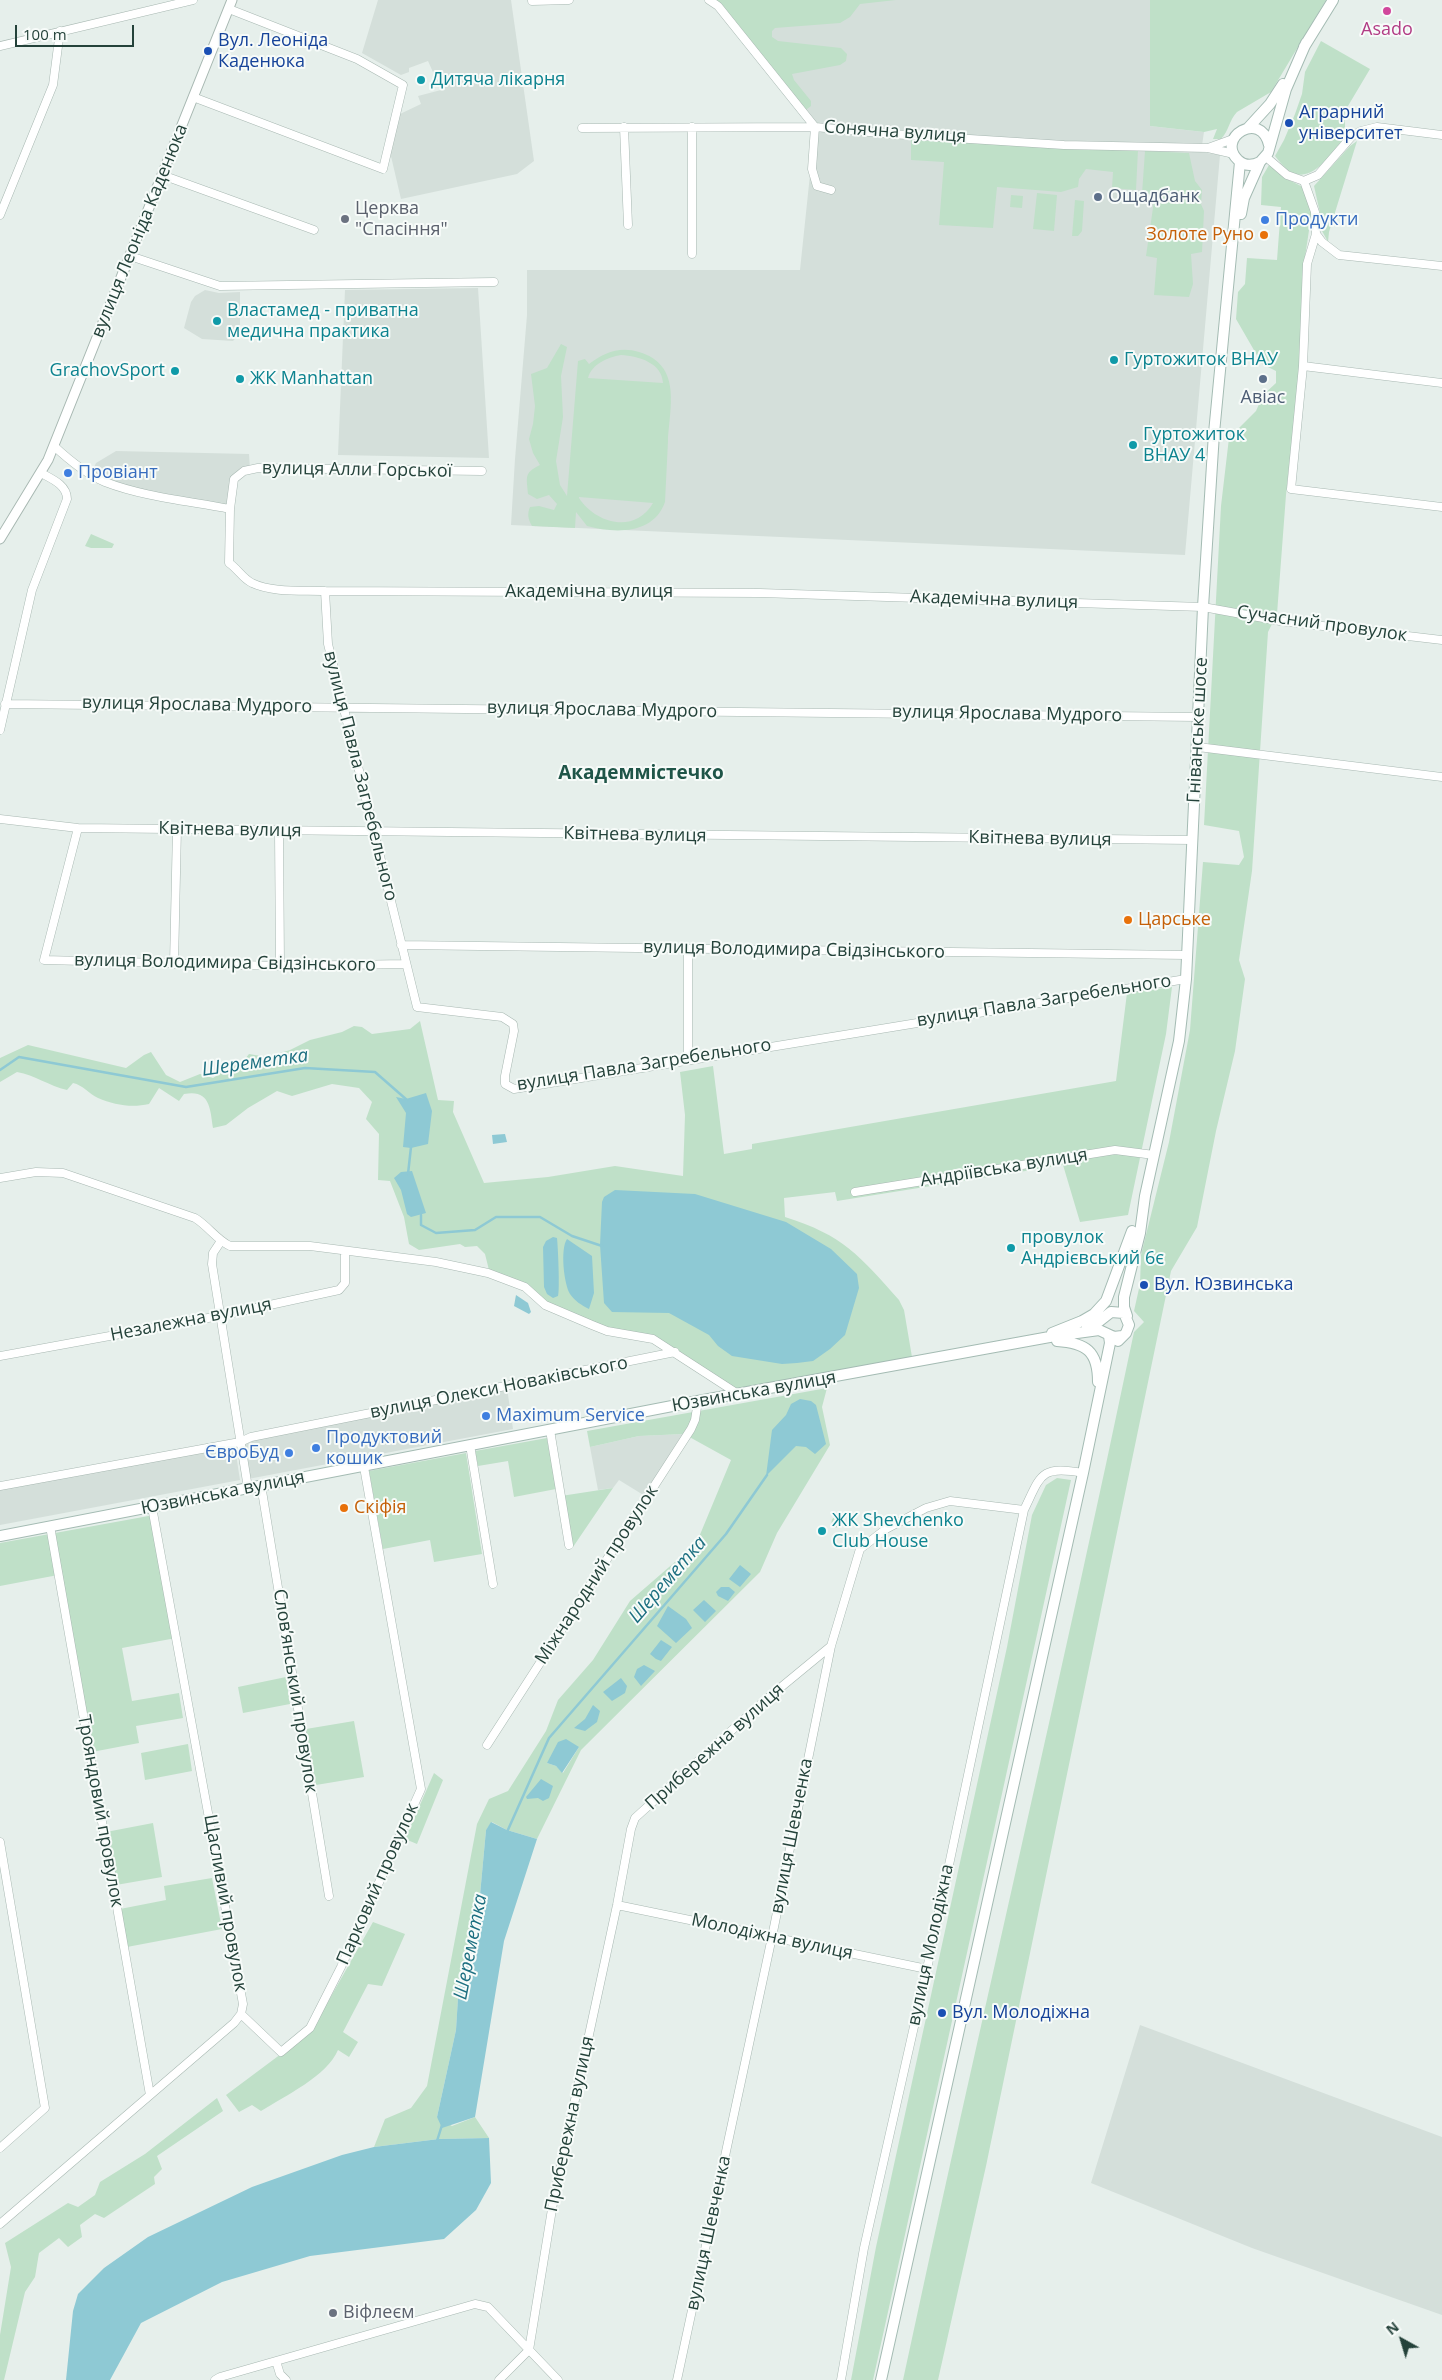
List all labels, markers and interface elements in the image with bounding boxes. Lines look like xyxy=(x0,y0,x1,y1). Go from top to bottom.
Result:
marker: Asado xyxy=(1381,5,1393,17)
scale bar xyxy=(18,15,136,47)
place label: Asado xyxy=(1361,19,1413,41)
text: 100 m xyxy=(23,24,67,44)
place label: Вул. Леоніда Каденюка xyxy=(218,30,328,72)
marker: Вул. Леоніда Каденюка xyxy=(202,45,214,57)
place label: Дитяча лікарня xyxy=(431,69,565,91)
marker: Дитяча лікарня xyxy=(415,74,427,86)
place label: Аграрний університет xyxy=(1299,102,1403,144)
street label: Сонячна вулиця xyxy=(823,116,967,148)
marker: Аграрний університет xyxy=(1283,117,1295,129)
street label: вулиця Леоніда Каденюка xyxy=(87,121,193,341)
place label: Ощадбанк xyxy=(1108,186,1200,208)
marker: Ощадбанк xyxy=(1092,191,1104,203)
place label: Церква "Спасіння" xyxy=(355,198,448,240)
place label: Продукти xyxy=(1275,209,1359,231)
marker: Церква "Спасіння" xyxy=(339,213,351,225)
marker: Продукти xyxy=(1259,214,1271,226)
place label: Золоте Руно xyxy=(1146,224,1254,246)
marker: Золоте Руно xyxy=(1258,229,1270,241)
place label: Властамед - приватна медична практика xyxy=(227,300,419,342)
marker: Властамед - приватна медична практика xyxy=(211,315,223,327)
place label: Гуртожиток ВНАУ xyxy=(1124,349,1278,371)
marker: Гуртожиток ВНАУ xyxy=(1108,354,1120,366)
place label: GrachovSport xyxy=(50,360,165,382)
marker: GrachovSport xyxy=(169,365,181,377)
place label: ЖК Manhattan xyxy=(250,368,373,390)
marker: ЖК Manhattan xyxy=(234,373,246,385)
marker: Авіас xyxy=(1257,373,1269,385)
place label: Авіас xyxy=(1241,387,1285,409)
place label: Гуртожиток ВНАУ 4 xyxy=(1143,424,1245,466)
marker: Гуртожиток ВНАУ 4 xyxy=(1127,439,1139,451)
street label: вулиця Алли Горської xyxy=(262,458,452,482)
place label: Провіант xyxy=(78,462,158,484)
marker: Провіант xyxy=(62,467,74,479)
street label: Академічна вулиця xyxy=(505,581,673,603)
street label: Академічна вулиця xyxy=(910,586,1078,614)
street label: Сучасний провулок xyxy=(1236,601,1408,647)
street label: вулиця Павла Загребельного xyxy=(318,649,402,903)
street label: Гніванське шосе xyxy=(1183,657,1213,803)
street label: вулиця Ярослава Мудрого xyxy=(82,692,312,718)
street label: вулиця Ярослава Мудрого xyxy=(487,697,717,723)
street label: вулиця Ярослава Мудрого xyxy=(892,701,1122,727)
district label: Академмістечко xyxy=(558,763,724,785)
street label: Квітнева вулиця xyxy=(158,818,302,842)
street label: Квітнева вулиця xyxy=(563,823,707,847)
street label: Квітнева вулиця xyxy=(968,827,1112,851)
place label: Царське xyxy=(1138,909,1211,931)
marker: Царське xyxy=(1122,914,1134,926)
street label: вулиця Володимира Свідзінського xyxy=(643,937,945,963)
street label: вулиця Володимира Свідзінського xyxy=(74,950,376,976)
street label: вулиця Павла Загребельного xyxy=(915,970,1173,1032)
street label: вулиця Павла Загребельного xyxy=(515,1034,773,1096)
water label: Шереметка xyxy=(200,1044,310,1082)
street label: Андріївська вулиця xyxy=(919,1144,1089,1192)
place label: провулок Андрієвський 6є xyxy=(1021,1227,1164,1270)
marker: провулок Андрієвський 6є xyxy=(1005,1242,1017,1254)
place label: Вул. Юзвинська xyxy=(1154,1274,1294,1296)
marker: Вул. Юзвинська xyxy=(1138,1279,1150,1291)
street label: Незалежна вулиця xyxy=(108,1294,274,1346)
street label: вулиця Олекси Новаківського xyxy=(368,1352,630,1424)
street label: Юзвинська вулиця xyxy=(670,1367,838,1417)
place label: Maximum Service xyxy=(496,1405,645,1427)
marker: Maximum Service xyxy=(480,1410,492,1422)
place label: Продуктовий кошик xyxy=(326,1427,442,1470)
place label: ЄвроБуд xyxy=(205,1442,279,1464)
marker: Продуктовий кошик xyxy=(310,1442,322,1454)
marker: ЄвроБуд xyxy=(283,1447,295,1459)
street label: Юзвинська вулиця xyxy=(139,1467,307,1519)
street label: Міжнародний провулок xyxy=(531,1481,663,1669)
place label: Скіфія xyxy=(354,1497,407,1519)
marker: Скіфія xyxy=(338,1502,350,1514)
place label: ЖК Shevchenko Club House xyxy=(832,1510,964,1552)
marker: ЖК Shevchenko Club House xyxy=(816,1525,828,1537)
water label: Шереметка xyxy=(624,1532,712,1628)
street label: Словʼянський провулок xyxy=(268,1588,322,1794)
street label: Прибережна вулиця xyxy=(641,1679,789,1815)
street label: Трояндовий провулок xyxy=(72,1713,128,1909)
street label: вулиця Шевченка xyxy=(766,1757,818,1915)
street label: Парковий провулок xyxy=(333,1800,423,1968)
street label: Щасливий провулок xyxy=(199,1813,251,1993)
street label: вулиця Молодіжна xyxy=(903,1862,959,2028)
water label: Шереметка xyxy=(450,1892,492,2002)
street label: Молодіжна вулиця xyxy=(689,1909,855,1965)
place label: Вул. Молодіжна xyxy=(952,2002,1090,2024)
marker: Вул. Молодіжна xyxy=(936,2007,948,2019)
street label: Прибережна вулиця xyxy=(541,2034,599,2214)
street label: вулиця Шевченка xyxy=(682,2154,736,2312)
place label: Віфлеєм xyxy=(343,2302,415,2324)
marker: Віфлеєм xyxy=(327,2307,339,2319)
north arrow xyxy=(1377,2315,1427,2365)
text: N xyxy=(1382,2317,1403,2339)

